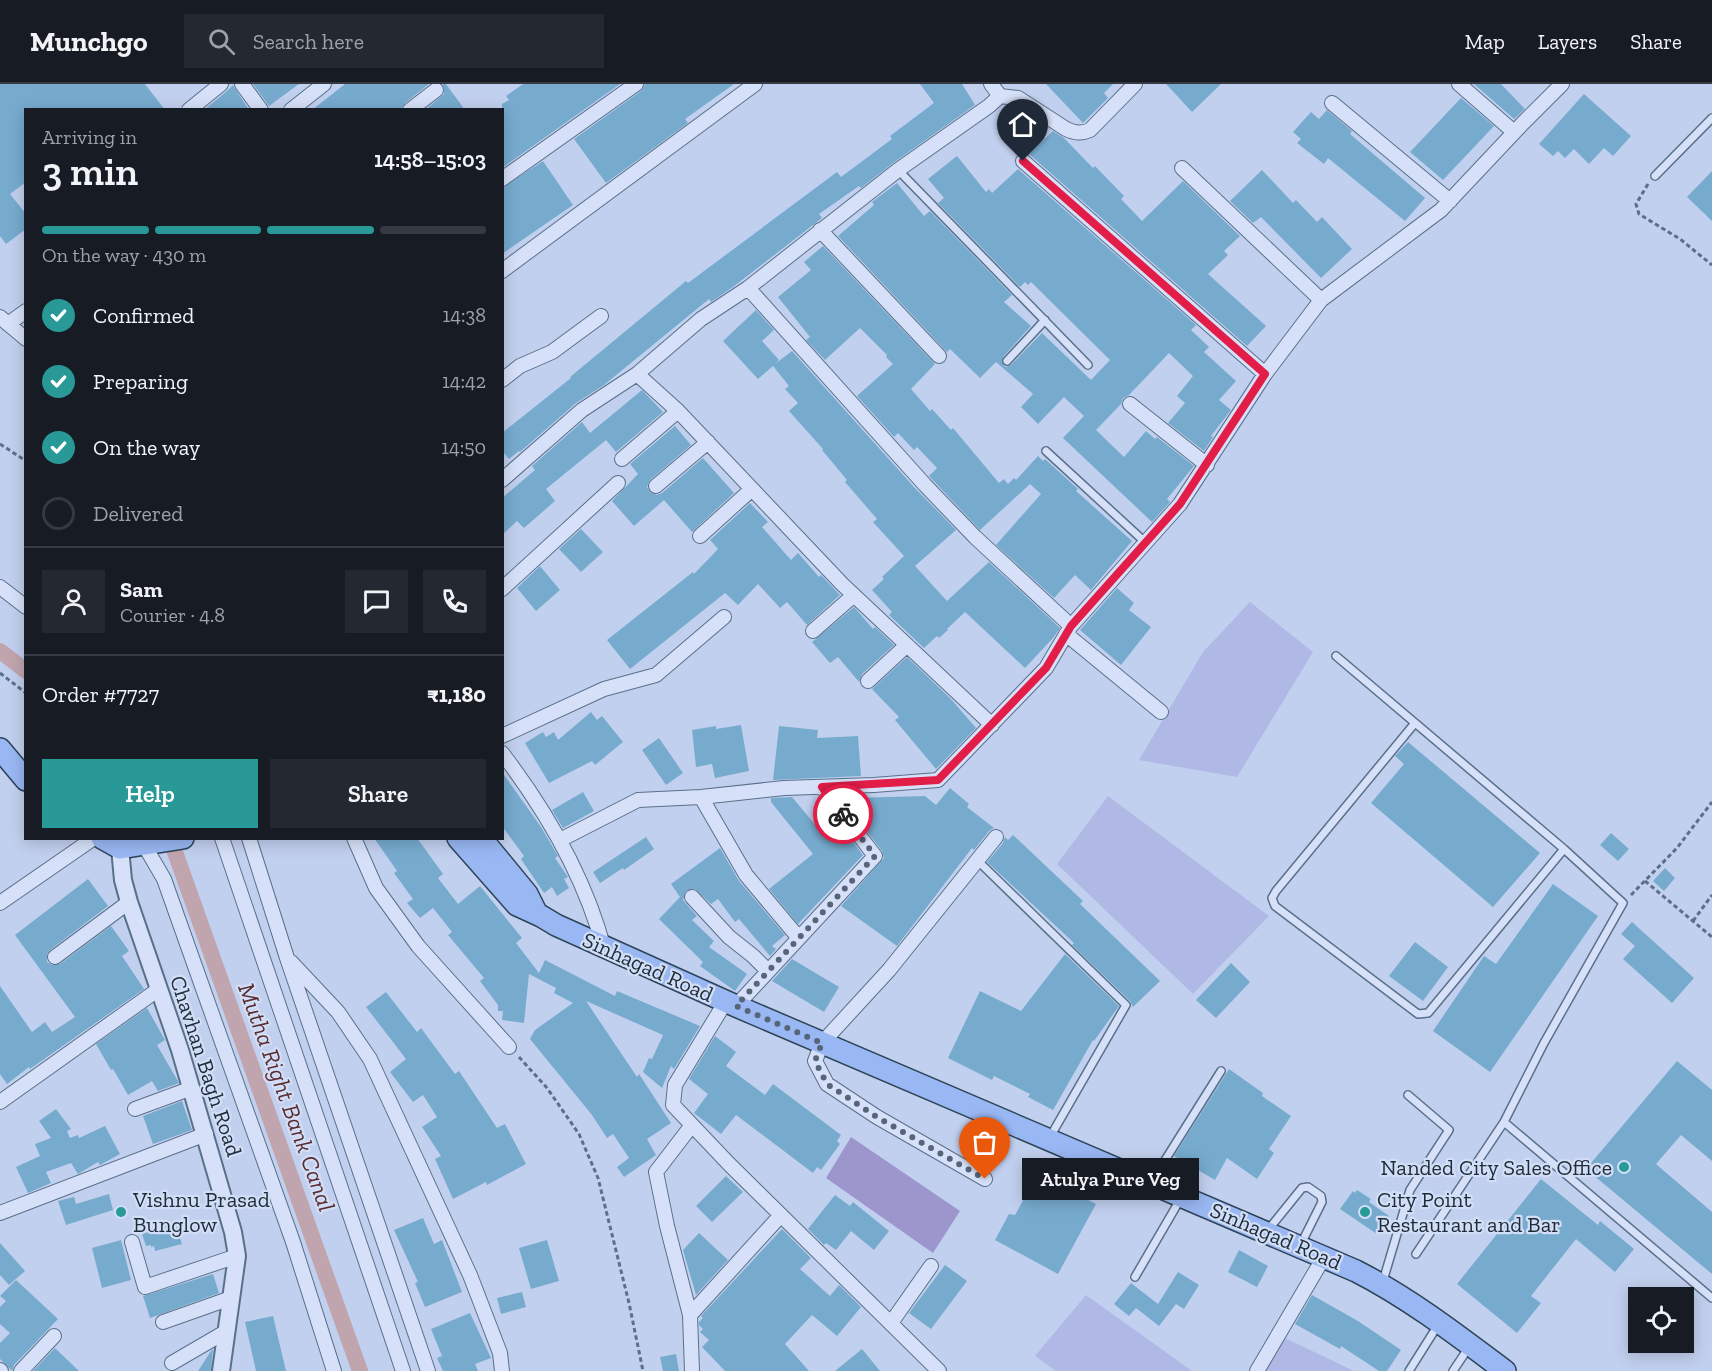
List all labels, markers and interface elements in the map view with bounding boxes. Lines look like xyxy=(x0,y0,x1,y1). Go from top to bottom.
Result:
search box xyxy=(184,14,604,68)
text: Munchgo xyxy=(30,25,148,58)
icon: search xyxy=(205,25,238,58)
text: Search here xyxy=(253,28,364,55)
text: Map xyxy=(1465,29,1505,54)
text: Layers xyxy=(1538,29,1597,54)
text: Share xyxy=(1630,29,1682,54)
pin xyxy=(997,99,1048,161)
icon: home xyxy=(1006,108,1039,141)
text: Arriving in xyxy=(42,125,137,149)
text: 14:58–15:03 xyxy=(374,146,486,173)
text: 3 min xyxy=(42,148,138,195)
text: On the way · 430 m xyxy=(42,243,206,267)
icon: check xyxy=(42,299,75,332)
text: Confirmed xyxy=(93,302,194,329)
text: 14:38 xyxy=(443,303,486,327)
icon: check xyxy=(42,365,75,398)
text: Preparing xyxy=(93,368,188,395)
text: 14:42 xyxy=(442,369,486,393)
icon: check xyxy=(42,431,75,464)
text: On the way xyxy=(93,434,200,461)
text: 14:50 xyxy=(441,435,486,459)
text: Delivered xyxy=(93,500,183,527)
button: person xyxy=(42,570,105,633)
button: chat xyxy=(345,570,408,633)
button: phone xyxy=(423,570,486,633)
text: Sam xyxy=(120,576,163,603)
text: Courier · 4.8 xyxy=(120,603,225,627)
text: Order #7727 xyxy=(42,681,159,708)
text: ₹1,180 xyxy=(427,681,486,708)
button: Help xyxy=(42,759,258,828)
button: Share xyxy=(270,759,486,828)
courier xyxy=(813,784,873,844)
icon: bike xyxy=(827,798,860,831)
street label: Sinhagad Road xyxy=(578,926,718,1008)
street label: Chavhan Bagh Road xyxy=(164,972,248,1160)
water label: Mutha Right Bank Canal xyxy=(232,979,342,1215)
pin xyxy=(959,1117,1010,1179)
icon: bag xyxy=(968,1126,1001,1159)
place label: Nanded City Sales Office xyxy=(1381,1154,1612,1181)
callout: Atulya Pure Veg xyxy=(1021,1158,1198,1200)
marker: Nanded City Sales Office xyxy=(1617,1160,1631,1174)
text: Atulya Pure Veg xyxy=(1041,1167,1180,1191)
place label: Vishnu Prasad Bunglow xyxy=(132,1186,270,1238)
place label: City Point Restaurant and Bar xyxy=(1377,1186,1561,1238)
street label: Sinhagad Road xyxy=(1206,1196,1346,1276)
marker: Vishnu Prasad Bunglow xyxy=(114,1205,128,1219)
marker: City Point Restaurant and Bar xyxy=(1358,1205,1372,1219)
map controls xyxy=(1628,1287,1694,1353)
button: locate xyxy=(1628,1287,1694,1353)

